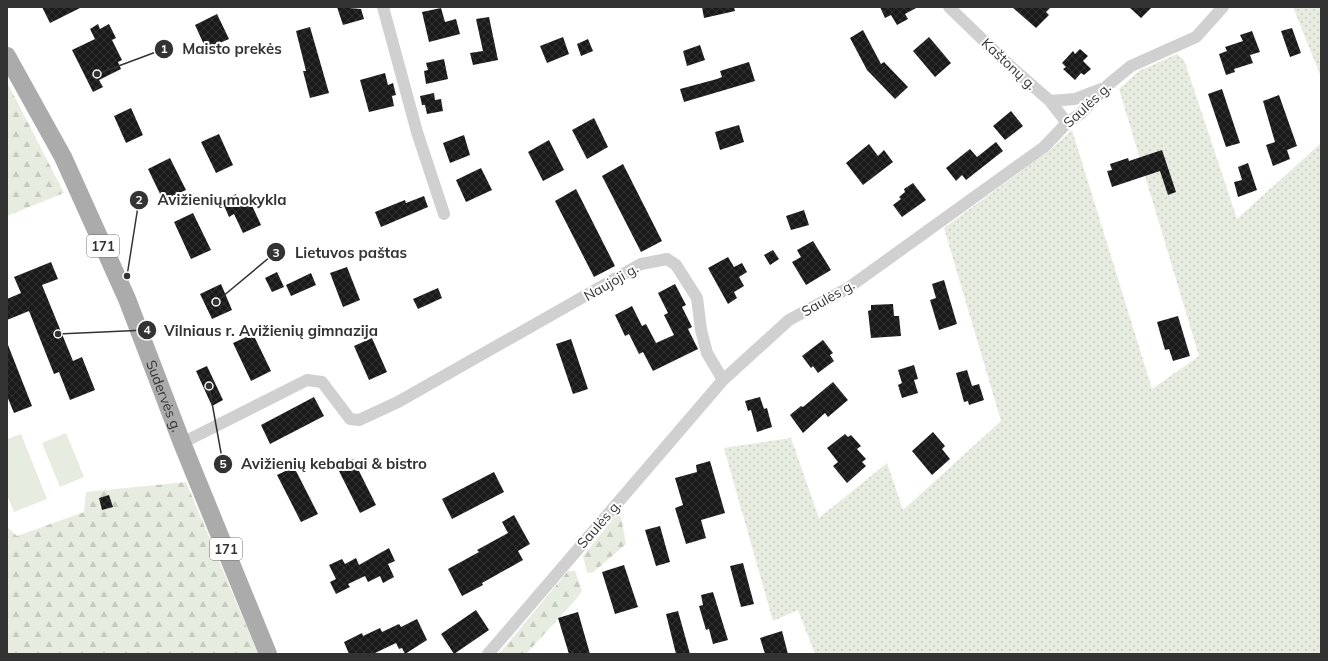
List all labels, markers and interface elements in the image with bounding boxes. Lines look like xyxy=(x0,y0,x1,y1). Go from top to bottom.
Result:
street label: Kaštonų g. xyxy=(978,34,1040,94)
callout: Maisto prekės xyxy=(154,35,289,62)
text: Maisto prekės xyxy=(182,39,282,58)
text: 1 xyxy=(160,41,168,56)
street label: Saulės g. xyxy=(1060,79,1114,131)
callout: Avižienių mokykla xyxy=(129,186,294,213)
text: Avižienių mokykla xyxy=(158,190,286,209)
text: 2 xyxy=(135,192,143,207)
road number: 171 xyxy=(87,235,119,257)
callout: Lietuvos paštas xyxy=(266,239,415,266)
text: Lietuvos paštas xyxy=(295,243,407,262)
text: 3 xyxy=(272,245,280,260)
street label: Naujoji g. xyxy=(580,259,642,305)
street label: Saulės g. xyxy=(798,276,858,320)
callout: Vilniaus r. Avižienių gimnazija xyxy=(137,317,386,344)
text: Vilniaus r. Avižienių gimnazija xyxy=(163,321,378,340)
text: 4 xyxy=(143,322,151,337)
street label: Sudervės g. xyxy=(142,357,186,434)
callout: Avižienių kebabai & bistro xyxy=(213,450,435,477)
text: Avižienių kebabai & bistro xyxy=(241,454,427,473)
text: 5 xyxy=(219,456,227,471)
street label: Saulės g. xyxy=(573,496,625,552)
road number: 171 xyxy=(210,538,242,560)

